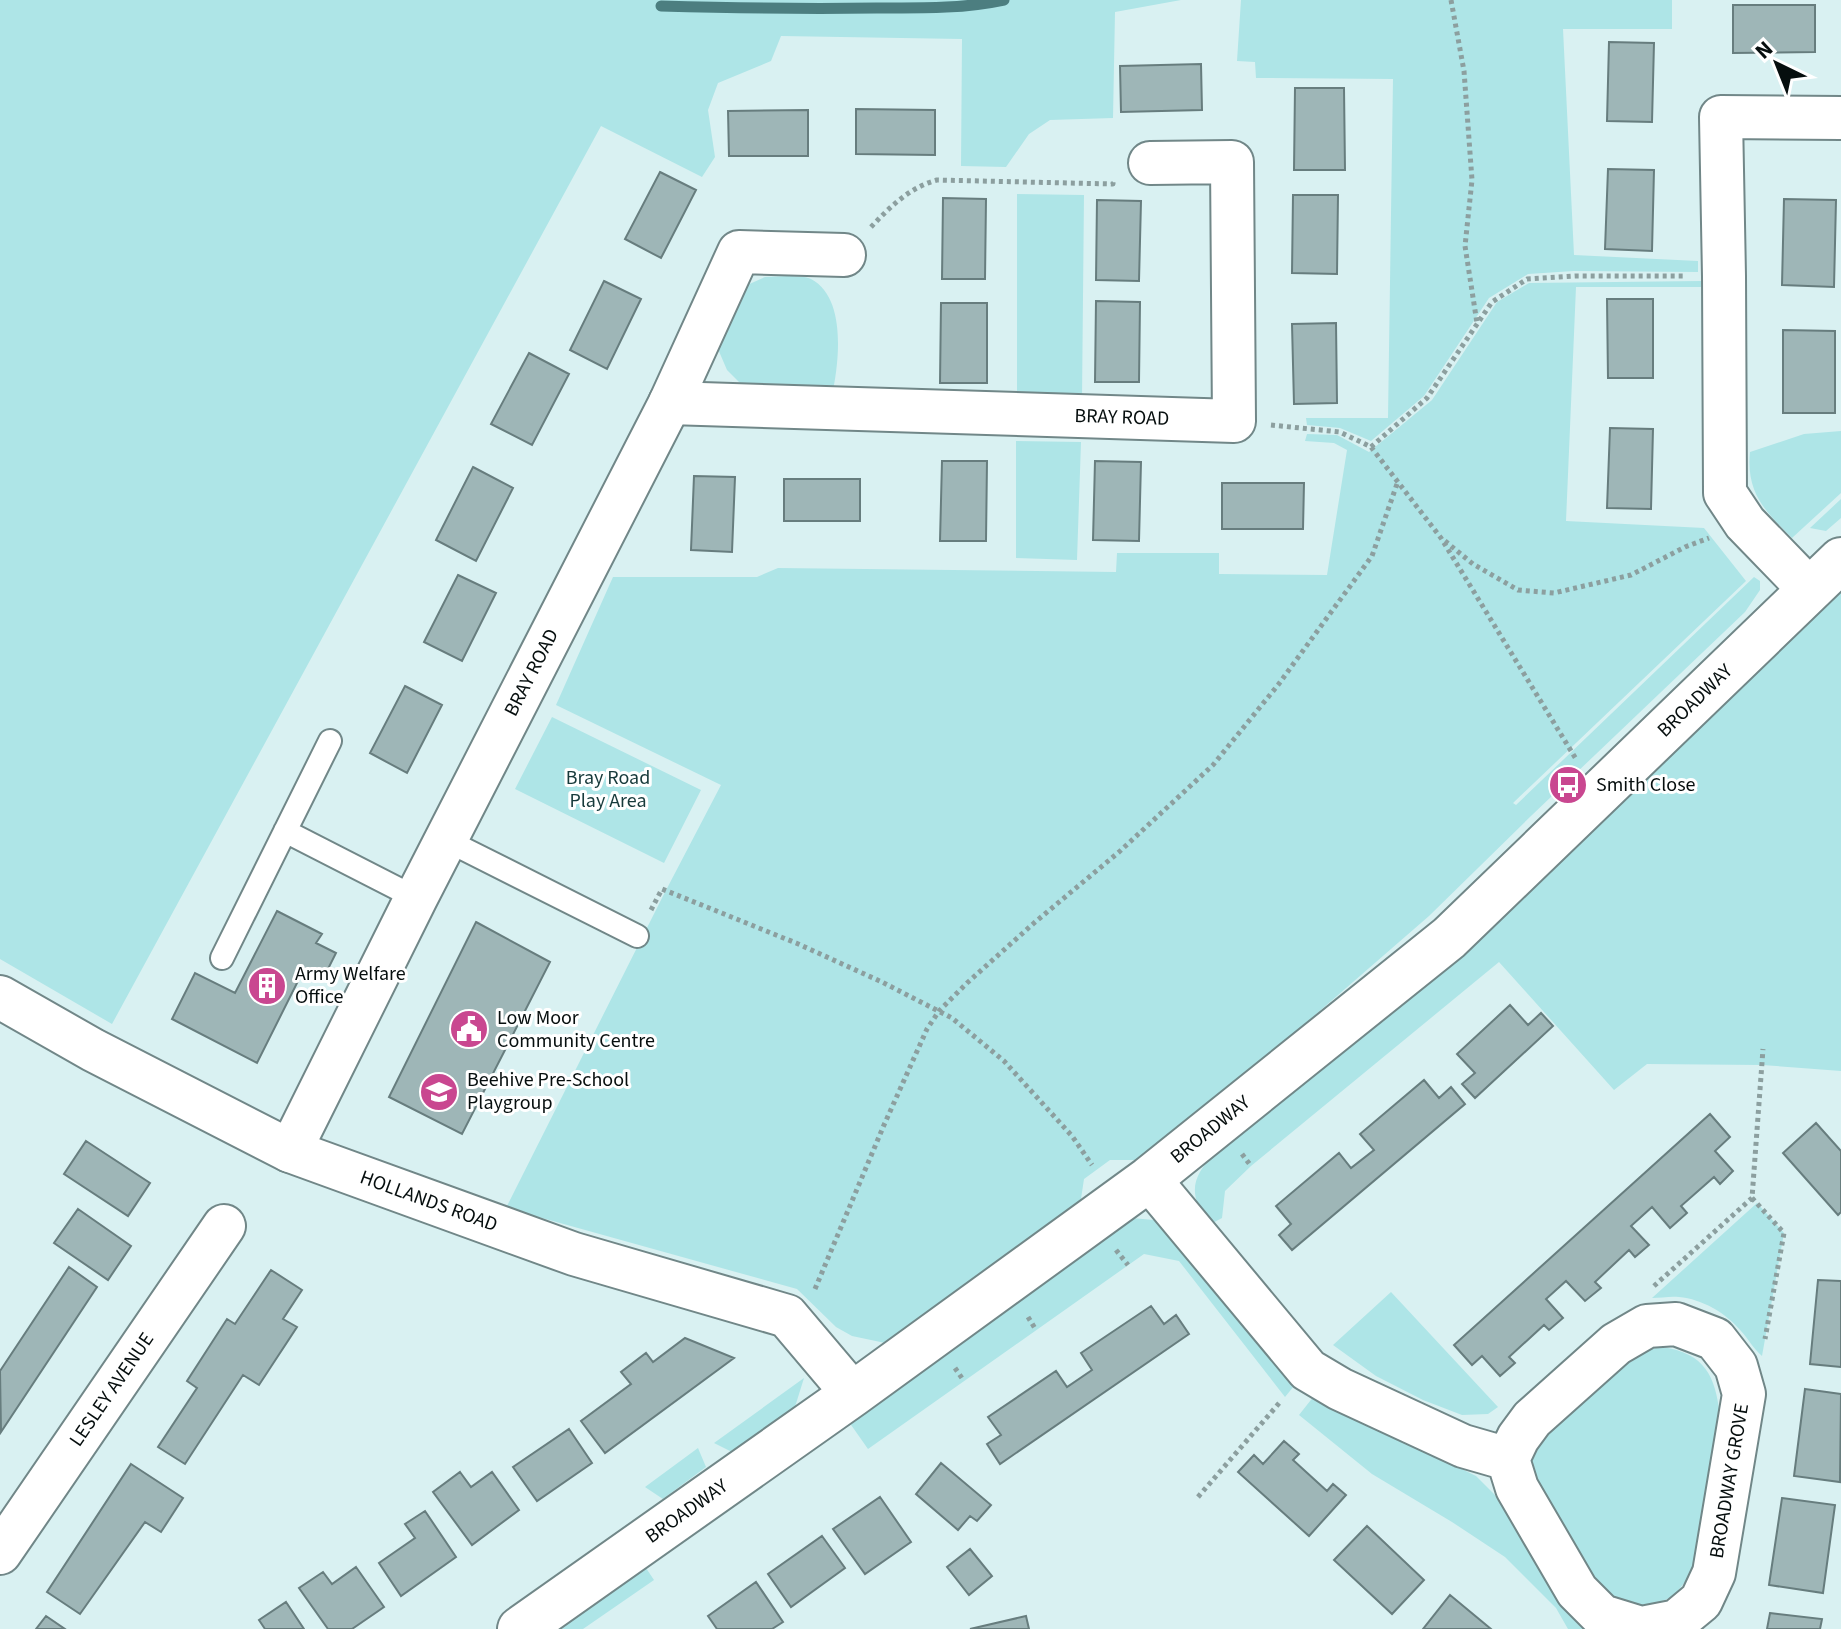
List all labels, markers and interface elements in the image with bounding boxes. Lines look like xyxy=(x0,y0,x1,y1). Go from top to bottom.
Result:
north arrow xyxy=(1737,24,1817,104)
text: N xyxy=(1748,33,1780,67)
street label: BRAY ROAD xyxy=(1074,402,1170,433)
street label: BRAY ROAD xyxy=(498,624,566,721)
street label: BROADWAY xyxy=(1651,657,1739,744)
park label: Bray Road Play Area xyxy=(566,764,650,815)
bus stop icon: Smith Close xyxy=(1547,764,1589,806)
place label: Smith Close xyxy=(1596,771,1696,799)
place label: Army Welfare Office xyxy=(295,960,406,1011)
building icon: Army Welfare Office xyxy=(246,965,288,1007)
place label: Low Moor Community Centre xyxy=(497,1004,655,1055)
public building icon: Low Moor Community Centre xyxy=(448,1008,490,1050)
place label: Beehive Pre-School Playgroup xyxy=(467,1066,629,1117)
school or university icon: Beehive Pre-School Playgroup xyxy=(418,1071,460,1113)
street label: BROADWAY xyxy=(1164,1089,1256,1170)
street label: HOLLANDS ROAD xyxy=(356,1164,501,1239)
street label: LESLEY AVENUE xyxy=(63,1327,161,1452)
street label: BROADWAY GROVE xyxy=(1703,1401,1756,1561)
street label: BROADWAY xyxy=(640,1472,734,1550)

